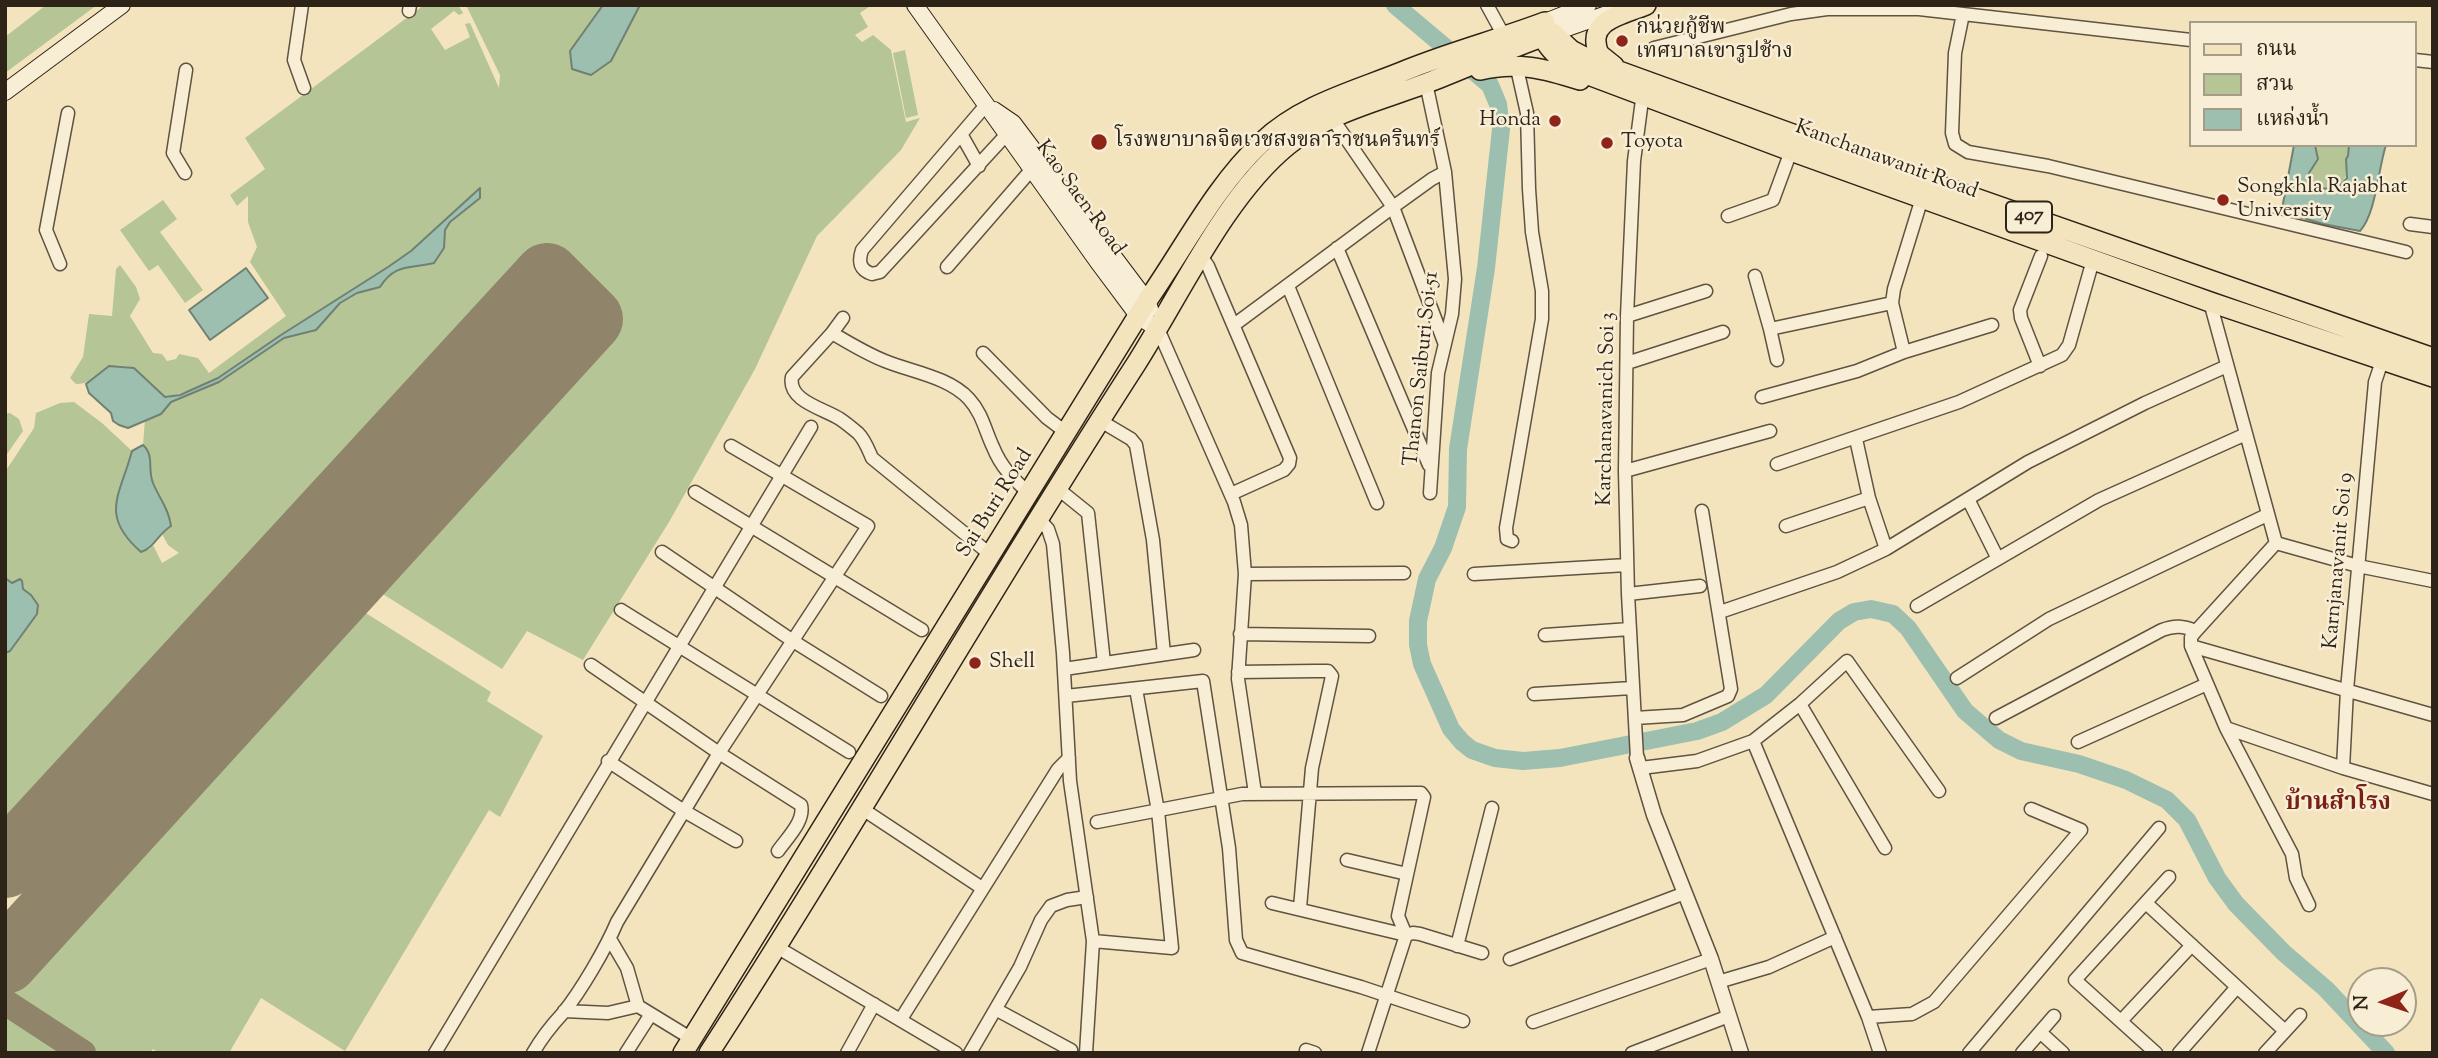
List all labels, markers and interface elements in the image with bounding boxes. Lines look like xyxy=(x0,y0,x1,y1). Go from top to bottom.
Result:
place label: กน่วยกู้ชีพ เทศบาลเขารูปช้าง xyxy=(1636,16,1793,66)
legend xyxy=(2190,21,2417,147)
marker: กน่วยกู้ชีพ เทศบาลเขารูปช้าง xyxy=(1614,33,1630,49)
text: ถนน xyxy=(2256,35,2297,65)
text: สวน xyxy=(2256,70,2294,100)
text: แหล่งน้ำ xyxy=(2256,105,2329,135)
place label: Honda xyxy=(1479,108,1541,134)
marker: Honda xyxy=(1547,113,1563,129)
street label: Kanchanawanit Road xyxy=(1791,116,1981,206)
place label: โรงพยาบาลจิตเวชสงขลาราชนครินทร์ xyxy=(1115,129,1440,155)
place label: Toyota xyxy=(1621,130,1683,156)
marker: โรงพยาบาลจิตเวชสงขลาราชนครินทร์ xyxy=(1089,132,1109,152)
marker: Toyota xyxy=(1599,135,1615,151)
street label: Kao Saen Road xyxy=(1029,136,1129,262)
place label: Songkhla Rajabhat University xyxy=(2237,175,2407,225)
marker: Songkhla Rajabhat University xyxy=(2215,192,2231,208)
road number: 407 xyxy=(2006,202,2052,232)
street label: Thanon Saiburi Soi 51 xyxy=(1400,270,1446,468)
street label: Karchanavanich Soi 3 xyxy=(1594,312,1622,506)
street label: Sai Buri Road xyxy=(953,445,1039,563)
street label: Karnjanavanit Soi 9 xyxy=(2320,472,2360,650)
place label: Shell xyxy=(989,650,1035,676)
marker: Shell xyxy=(967,655,983,671)
district label: บ้านสำโรง xyxy=(2285,791,2391,819)
north arrow xyxy=(2347,967,2417,1037)
text: N xyxy=(2349,995,2376,1011)

